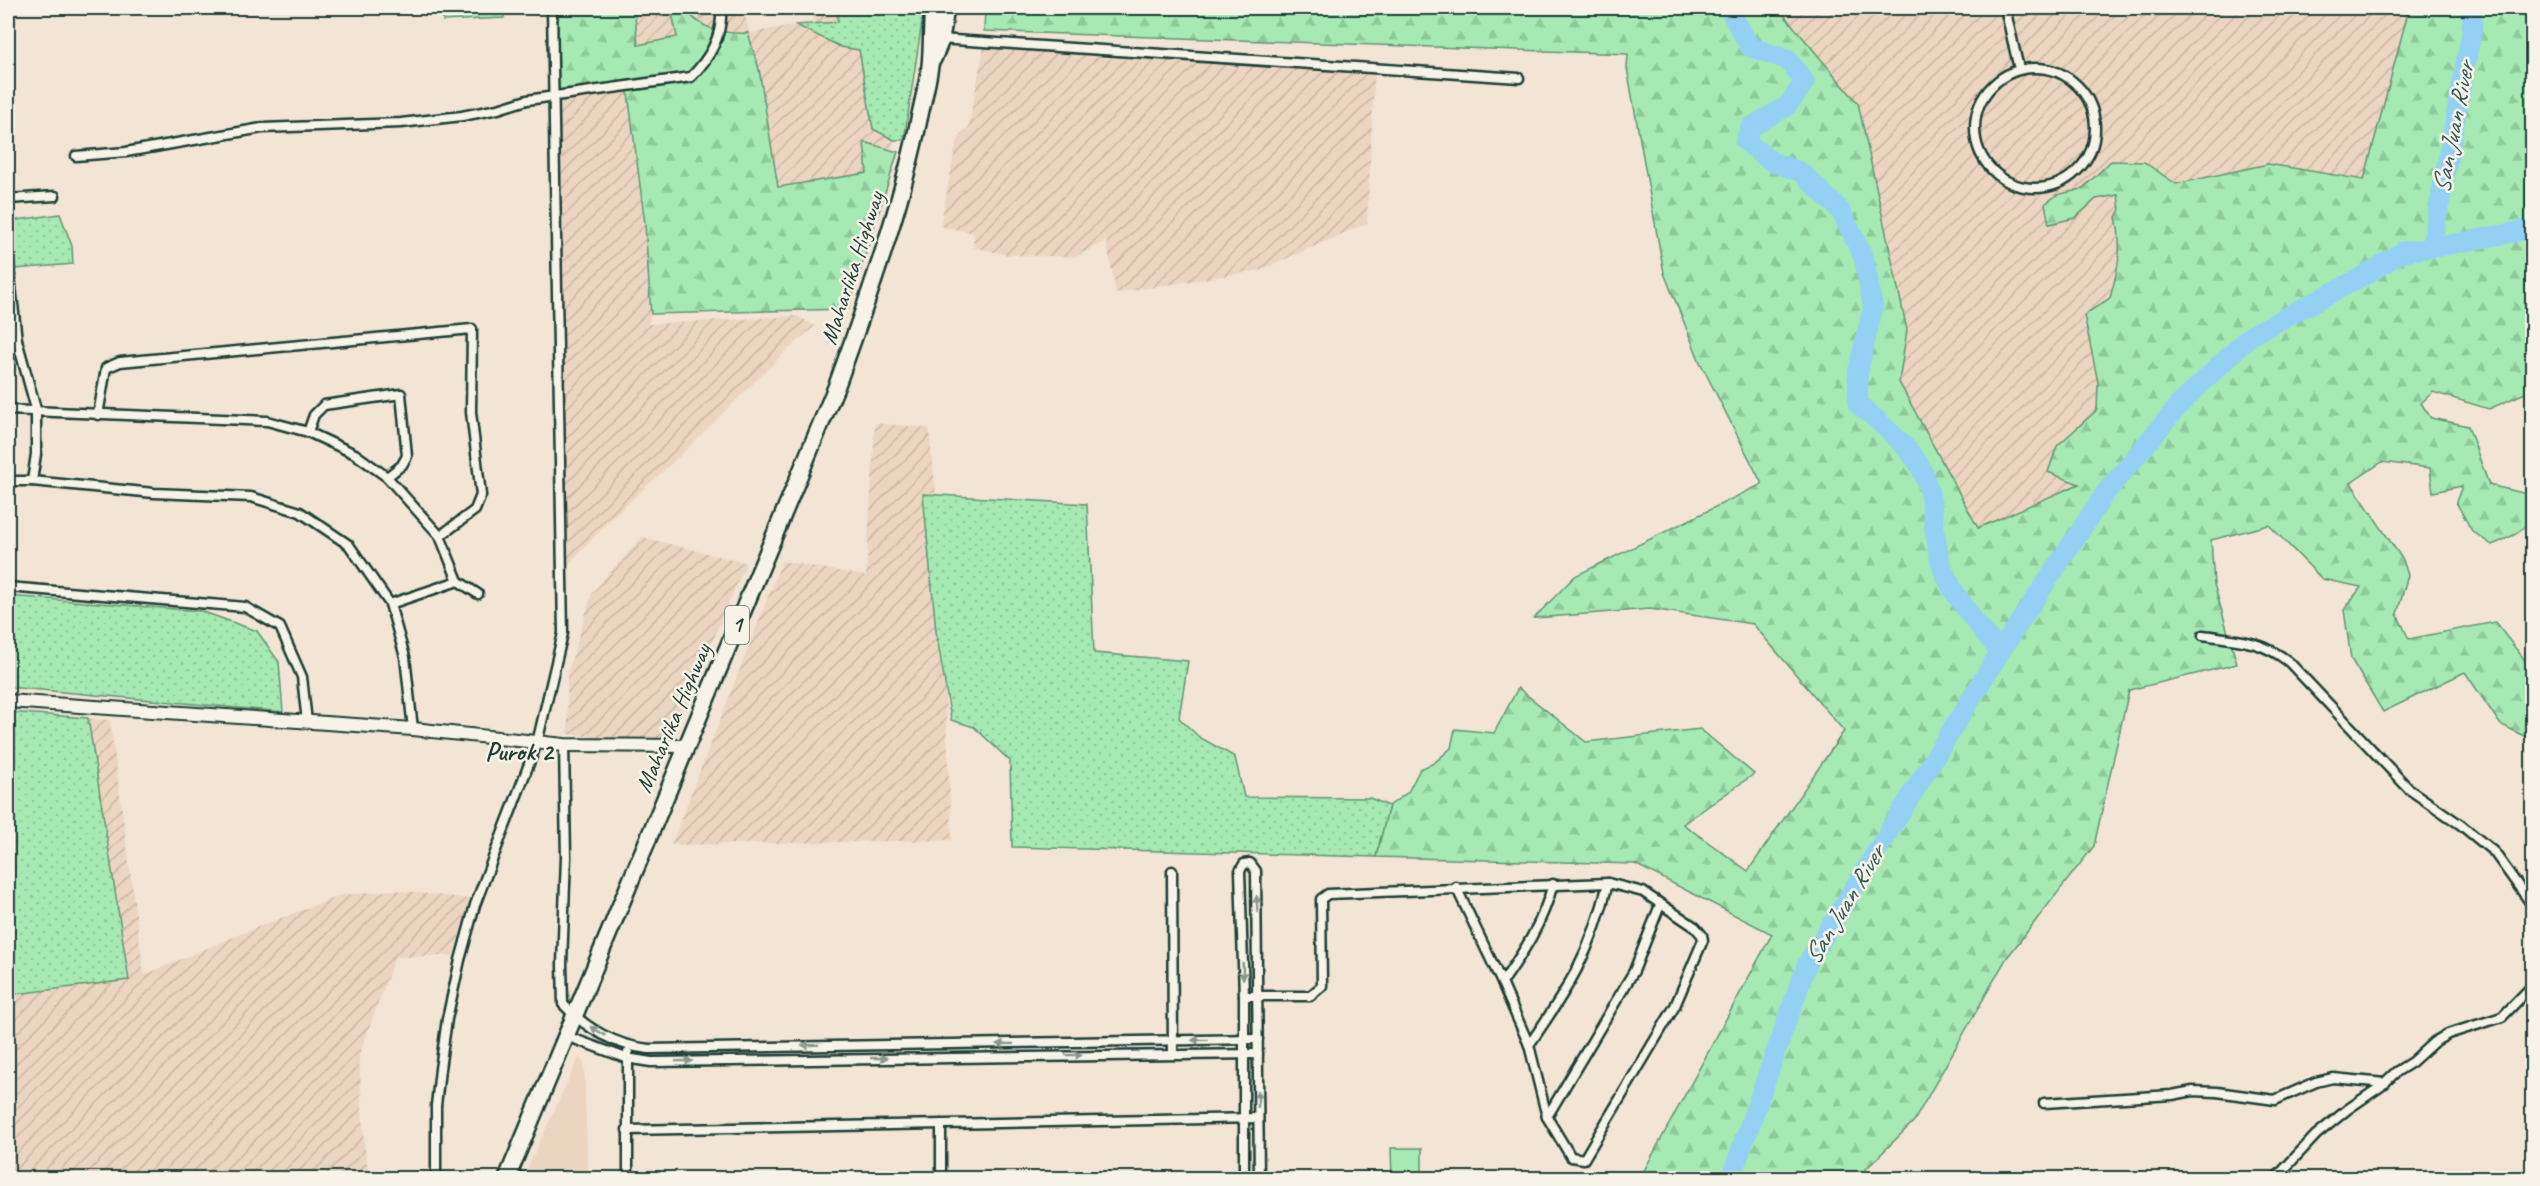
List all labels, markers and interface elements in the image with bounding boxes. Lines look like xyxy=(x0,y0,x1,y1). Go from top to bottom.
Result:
water label: San Juan River xyxy=(2424,55,2483,196)
street label: Maharlika Highway xyxy=(813,186,891,348)
road number: 1 xyxy=(725,606,749,644)
street label: Maharlika Highway xyxy=(628,637,719,797)
district label: Purok 2 xyxy=(485,735,555,768)
water label: San Juan River xyxy=(1796,836,1895,970)
one-way arrow xyxy=(1252,895,1261,914)
one-way arrow xyxy=(1238,962,1248,981)
one-way arrow xyxy=(590,1026,606,1037)
one-way arrow xyxy=(1190,1035,1209,1045)
one-way arrow xyxy=(995,1039,1014,1048)
one-way arrow xyxy=(800,1041,819,1050)
one-way arrow xyxy=(1065,1051,1084,1060)
one-way arrow xyxy=(870,1053,889,1063)
one-way arrow xyxy=(675,1056,694,1066)
one-way arrow xyxy=(1253,1090,1263,1109)

